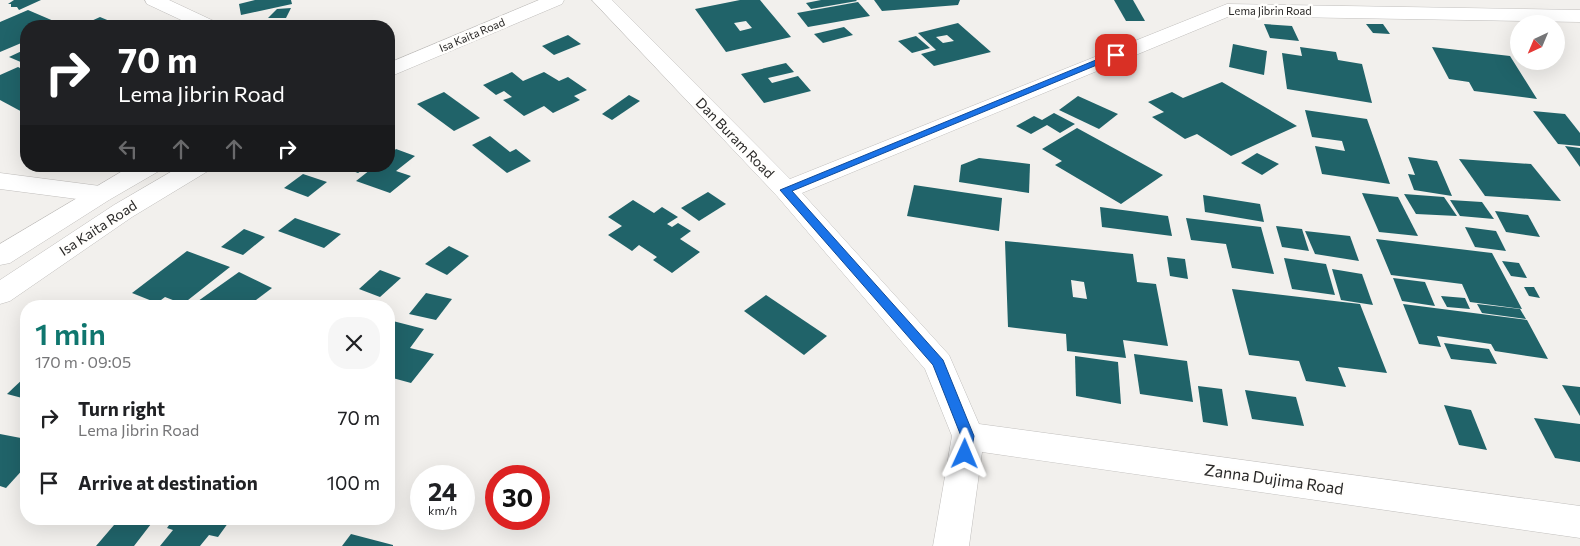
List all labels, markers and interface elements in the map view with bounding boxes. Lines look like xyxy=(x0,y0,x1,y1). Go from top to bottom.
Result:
street label: Lema Jibrin Road xyxy=(1228,4,1312,18)
street label: Isa Kaita Road xyxy=(437,15,507,54)
north arrow xyxy=(1510,15,1565,70)
map controls xyxy=(1510,15,1565,70)
pin xyxy=(1095,34,1137,76)
text: 70 m xyxy=(118,37,198,80)
icon: right xyxy=(35,40,100,105)
icon: arrive xyxy=(1102,41,1130,69)
text: Lema Jibrin Road xyxy=(118,80,285,107)
street label: Dan Buram Road xyxy=(693,94,778,182)
icon: left xyxy=(114,135,142,163)
icon: ahead xyxy=(167,135,195,163)
icon: ahead xyxy=(220,135,248,163)
icon: right xyxy=(273,135,301,163)
street label: Isa Kaita Road xyxy=(56,196,140,259)
text: 1 min xyxy=(35,314,106,351)
button: close xyxy=(328,317,380,369)
text: 170 m · 09:05 xyxy=(35,352,131,371)
text: Turn right xyxy=(78,397,165,420)
icon: right xyxy=(35,404,63,432)
text: 70 m xyxy=(337,406,380,429)
text: Lema Jibrin Road xyxy=(78,420,199,439)
position arrow xyxy=(938,427,990,479)
street label: Zanna Dujima Road xyxy=(1203,459,1345,498)
speed limit sign: 30 xyxy=(485,465,550,530)
icon: arrive xyxy=(35,469,63,497)
text: Arrive at destination xyxy=(78,471,258,494)
text: 100 m xyxy=(327,471,380,494)
text: 24 xyxy=(428,476,457,506)
text: km/h xyxy=(428,503,457,517)

